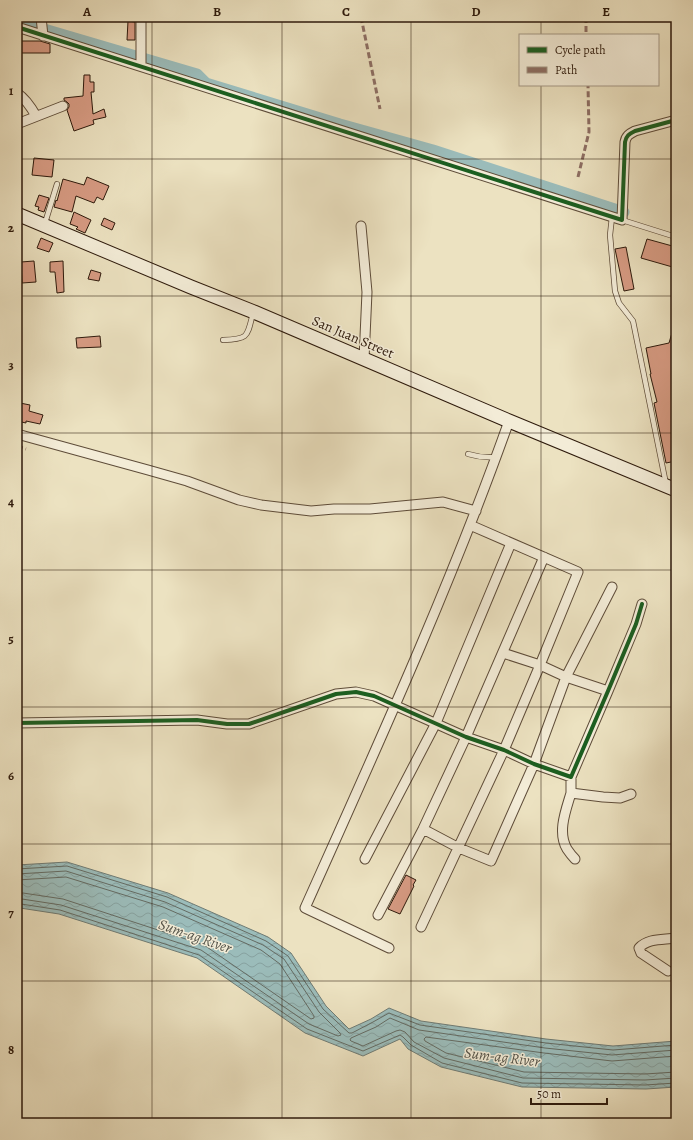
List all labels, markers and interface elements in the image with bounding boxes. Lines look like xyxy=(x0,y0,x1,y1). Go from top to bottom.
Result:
text: A xyxy=(82,3,92,20)
text: B xyxy=(213,3,221,20)
text: C xyxy=(342,3,350,20)
text: D xyxy=(471,3,481,20)
text: E xyxy=(602,3,610,20)
legend xyxy=(519,34,659,86)
text: Cycle path xyxy=(555,42,606,58)
text: Path xyxy=(555,62,578,78)
text: 1 xyxy=(9,82,14,99)
text: 2 xyxy=(8,219,15,236)
street label: San Juan Street xyxy=(309,311,397,363)
text: 3 xyxy=(8,356,14,373)
text: 4 xyxy=(8,493,14,510)
text: 5 xyxy=(8,630,14,647)
text: 6 xyxy=(8,767,14,784)
text: 7 xyxy=(8,904,14,921)
water label: Sum-ag River xyxy=(156,914,235,958)
text: 8 xyxy=(8,1041,14,1058)
water label: Sum-ag River xyxy=(463,1042,542,1072)
scale bar xyxy=(531,1080,607,1106)
text: 50 m xyxy=(537,1086,561,1102)

